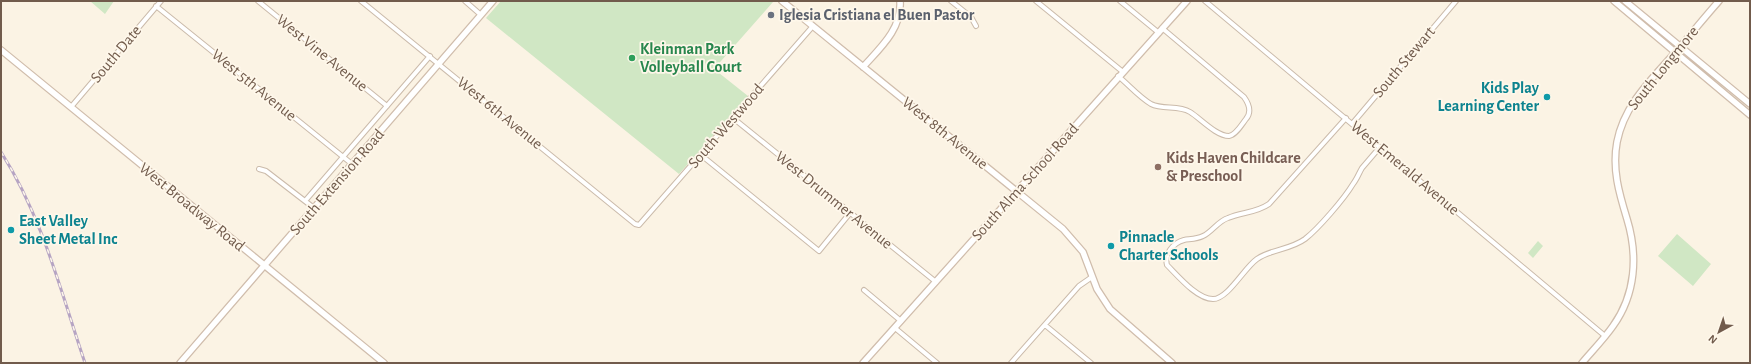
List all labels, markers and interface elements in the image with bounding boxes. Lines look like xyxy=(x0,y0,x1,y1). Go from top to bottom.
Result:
place label: Iglesia Cristiana el Buen Pastor xyxy=(779,7,975,23)
marker: Iglesia Cristiana el Buen Pastor xyxy=(766,10,776,20)
street label: West Vine Avenue xyxy=(273,11,371,95)
street label: South Date xyxy=(88,22,144,86)
street label: South Stewart xyxy=(1370,23,1438,101)
street label: South Longmore xyxy=(1625,23,1701,113)
place label: Kleinman Park Volleyball Court xyxy=(640,41,742,76)
street label: West 5th Avenue xyxy=(209,46,299,124)
marker: Kleinman Park Volleyball Court xyxy=(627,53,637,63)
street label: West 6th Avenue xyxy=(454,74,546,152)
place label: Kids Play Learning Center xyxy=(1437,80,1540,114)
street label: South Westwood xyxy=(685,81,767,171)
marker: Kids Play Learning Center xyxy=(1542,92,1552,102)
street label: West 8th Avenue xyxy=(899,94,991,172)
street label: West Emerald Avenue xyxy=(1348,118,1462,218)
street label: South Alma School Road xyxy=(968,120,1082,244)
street label: South Extension Road xyxy=(287,126,387,238)
street label: West Drummer Avenue xyxy=(772,148,896,252)
place label: Kids Haven Childcare & Preschool xyxy=(1166,150,1301,184)
street label: West Broadway Road xyxy=(136,160,248,255)
marker: Kids Haven Childcare & Preschool xyxy=(1153,162,1163,172)
place label: East Valley Sheet Metal Inc xyxy=(19,213,117,247)
marker: East Valley Sheet Metal Inc xyxy=(6,225,16,235)
place label: Pinnacle Charter Schools xyxy=(1119,229,1218,263)
marker: Pinnacle Charter Schools xyxy=(1106,241,1116,251)
north arrow xyxy=(1699,312,1739,352)
text: N xyxy=(1706,333,1719,346)

